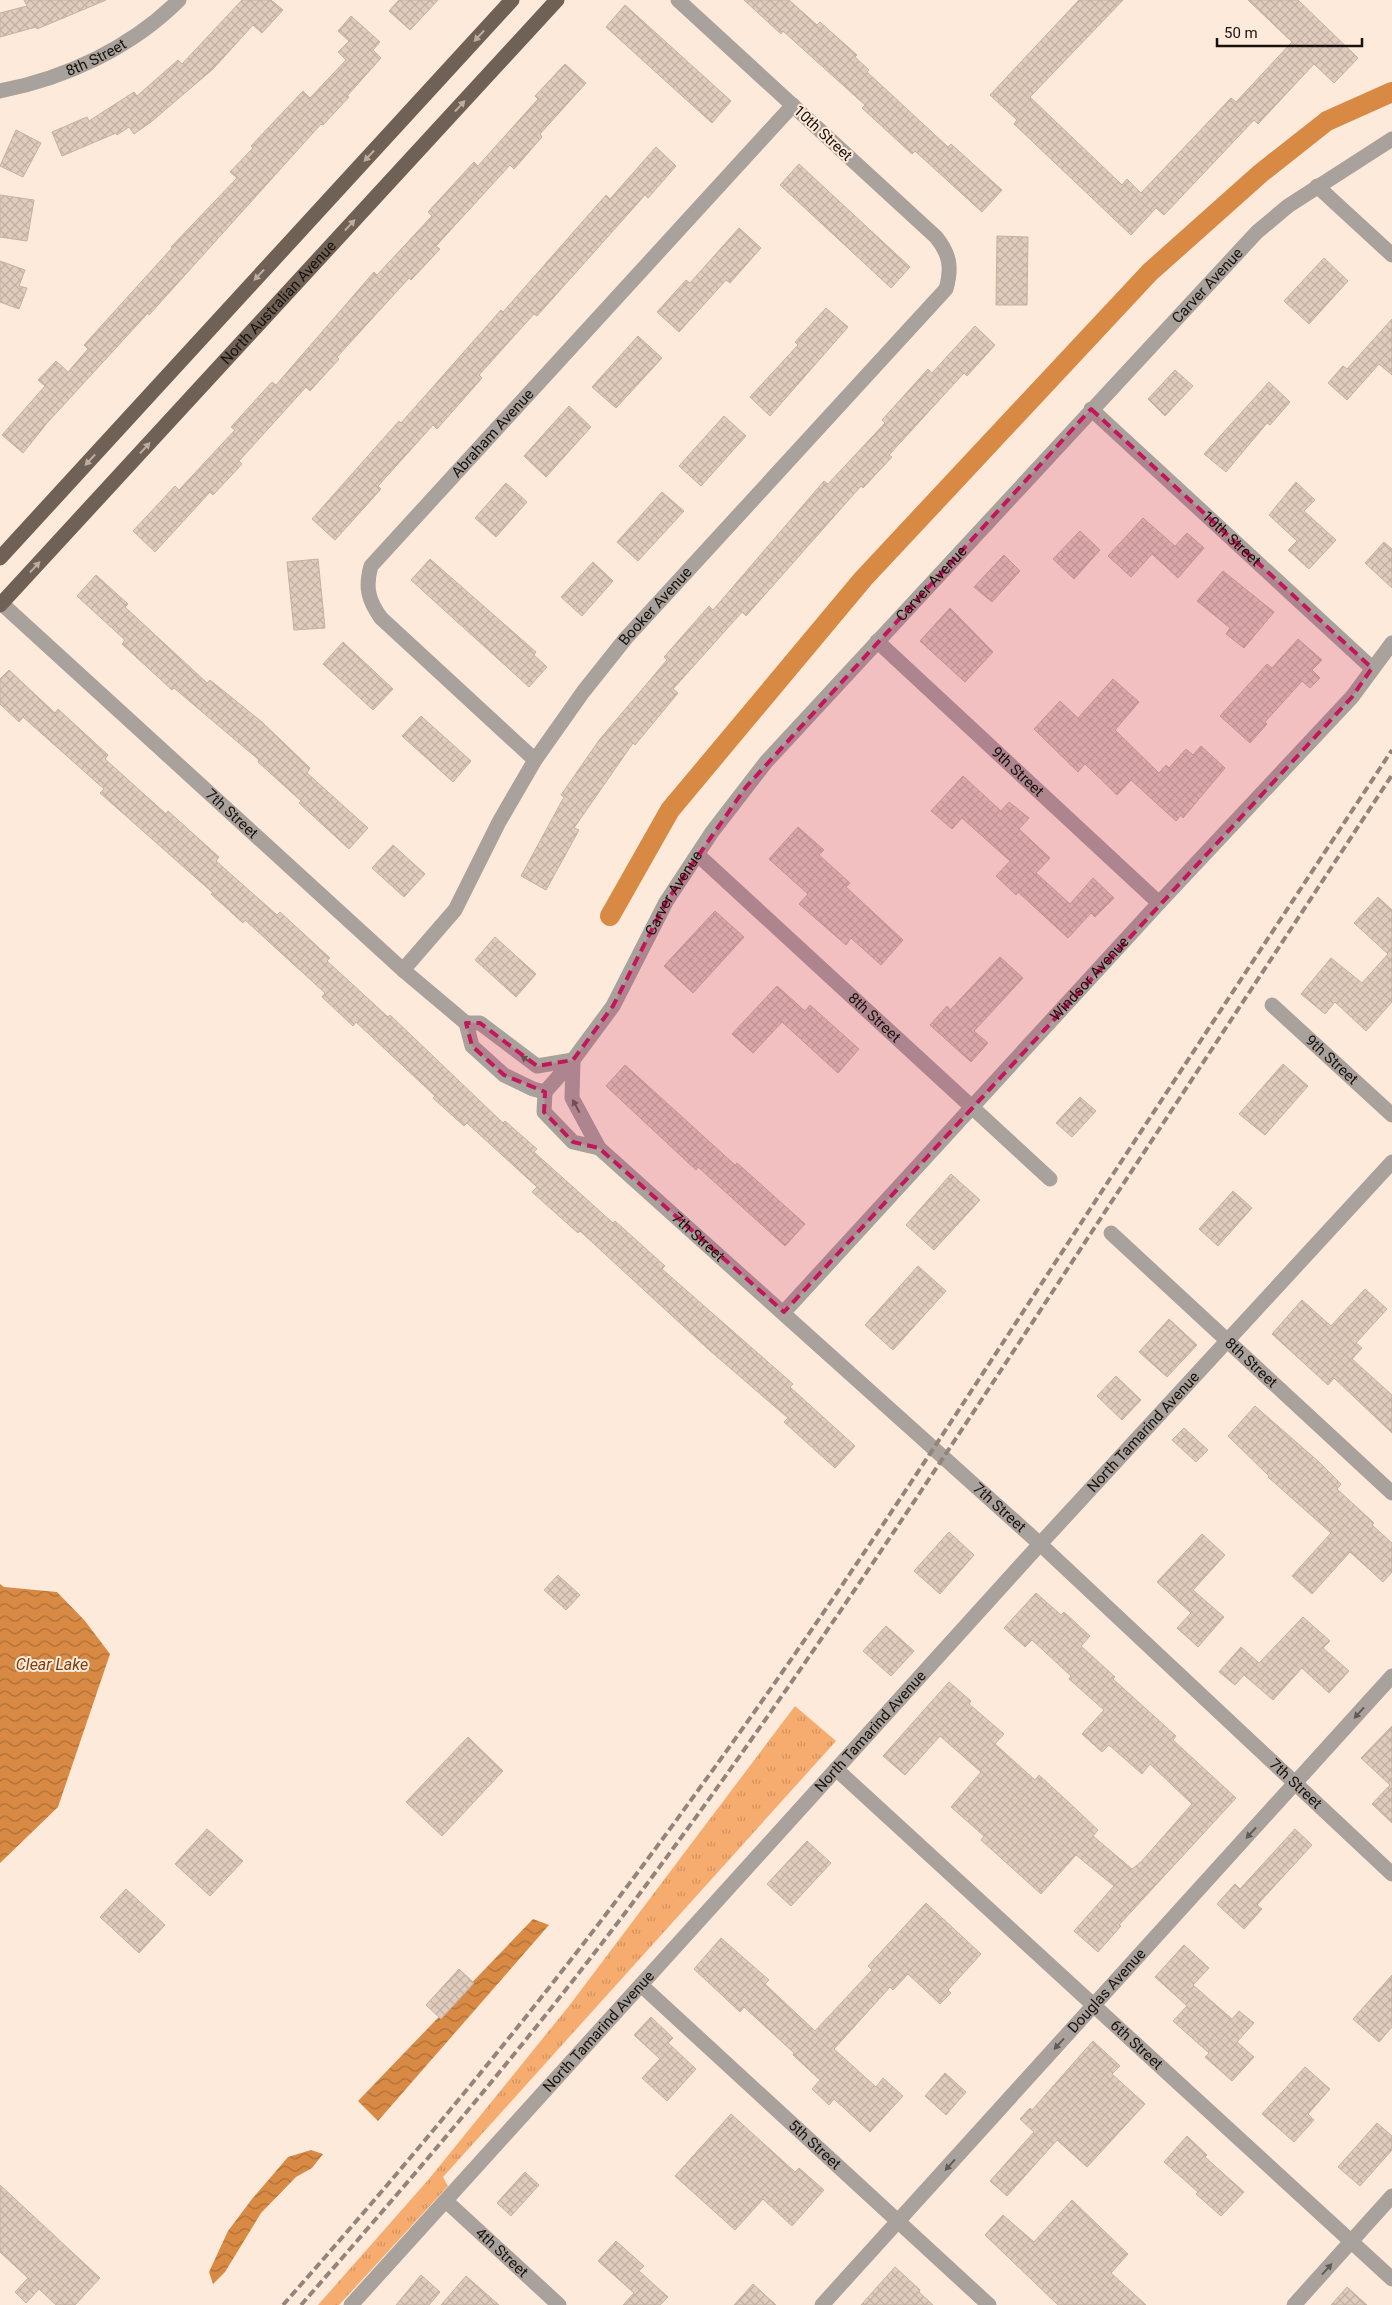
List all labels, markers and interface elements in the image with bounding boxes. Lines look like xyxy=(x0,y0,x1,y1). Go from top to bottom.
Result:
scale bar xyxy=(1217,15,1362,47)
text: 50 m xyxy=(1224,24,1258,42)
one-way arrow xyxy=(473,29,485,41)
street label: 8th Street xyxy=(63,35,130,80)
one-way arrow xyxy=(454,100,466,112)
street label: 10th Street xyxy=(790,101,856,165)
one-way arrow xyxy=(363,149,375,161)
one-way arrow xyxy=(344,220,356,232)
street label: North Australian Avenue xyxy=(217,237,340,368)
street label: Carver Avenue xyxy=(1168,244,1247,327)
one-way arrow xyxy=(253,269,265,281)
street label: Abraham Avenue xyxy=(448,385,538,481)
one-way arrow xyxy=(139,442,151,454)
one-way arrow xyxy=(84,453,96,465)
street label: 10th Street xyxy=(1198,507,1265,570)
street label: Carver Avenue xyxy=(892,542,971,625)
one-way arrow xyxy=(29,562,41,574)
street label: Booker Avenue xyxy=(615,563,696,649)
street label: 9th Street xyxy=(988,743,1048,800)
street label: 7th Street xyxy=(202,785,262,842)
street label: Carver Avenue xyxy=(641,847,706,939)
street label: Windsor Avenue xyxy=(1046,933,1133,1025)
street label: 8th Street xyxy=(845,989,905,1046)
street label: 9th Street xyxy=(1302,1031,1362,1088)
one-way arrow xyxy=(520,1055,534,1065)
one-way arrow xyxy=(572,1099,580,1114)
street label: 7th Street xyxy=(668,1209,728,1266)
street label: 8th Street xyxy=(1221,1334,1281,1391)
street label: North Tamarind Avenue xyxy=(1083,1368,1203,1496)
street label: 7th Street xyxy=(969,1479,1030,1536)
water label: Clear Lake xyxy=(16,1655,88,1674)
street label: North Tamarind Avenue xyxy=(811,1667,930,1796)
one-way arrow xyxy=(1354,1706,1365,1719)
street label: 7th Street xyxy=(1266,1755,1326,1813)
one-way arrow xyxy=(1245,1827,1256,1840)
street label: Douglas Avenue xyxy=(1064,1945,1150,2037)
street label: North Tamarind Avenue xyxy=(539,1967,658,2096)
street label: 6th Street xyxy=(1107,2016,1167,2073)
one-way arrow xyxy=(1053,2038,1065,2050)
street label: 5th Street xyxy=(785,2116,845,2173)
one-way arrow xyxy=(944,2158,956,2170)
street label: 4th Street xyxy=(472,2224,532,2281)
one-way arrow xyxy=(1321,2263,1333,2275)

